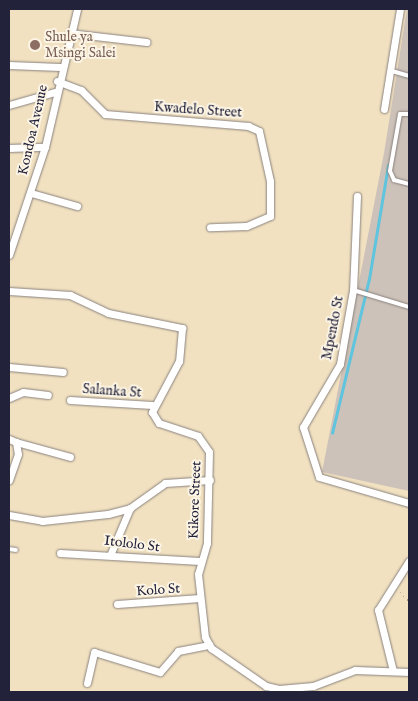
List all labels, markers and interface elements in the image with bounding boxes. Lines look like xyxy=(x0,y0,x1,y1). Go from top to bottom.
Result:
place label: Shule ya Msingi Salei xyxy=(45,29,116,62)
marker: Shule ya Msingi Salei xyxy=(29,39,41,51)
street label: Kondoa Avenue xyxy=(14,83,52,177)
street label: Kwadelo Street xyxy=(154,99,242,121)
street label: Mpendo St xyxy=(319,295,347,361)
street label: Salanka St xyxy=(82,381,142,401)
street label: Kikore Street xyxy=(185,461,205,539)
street label: Itololo St xyxy=(103,532,161,556)
street label: Kolo St xyxy=(136,580,180,600)

